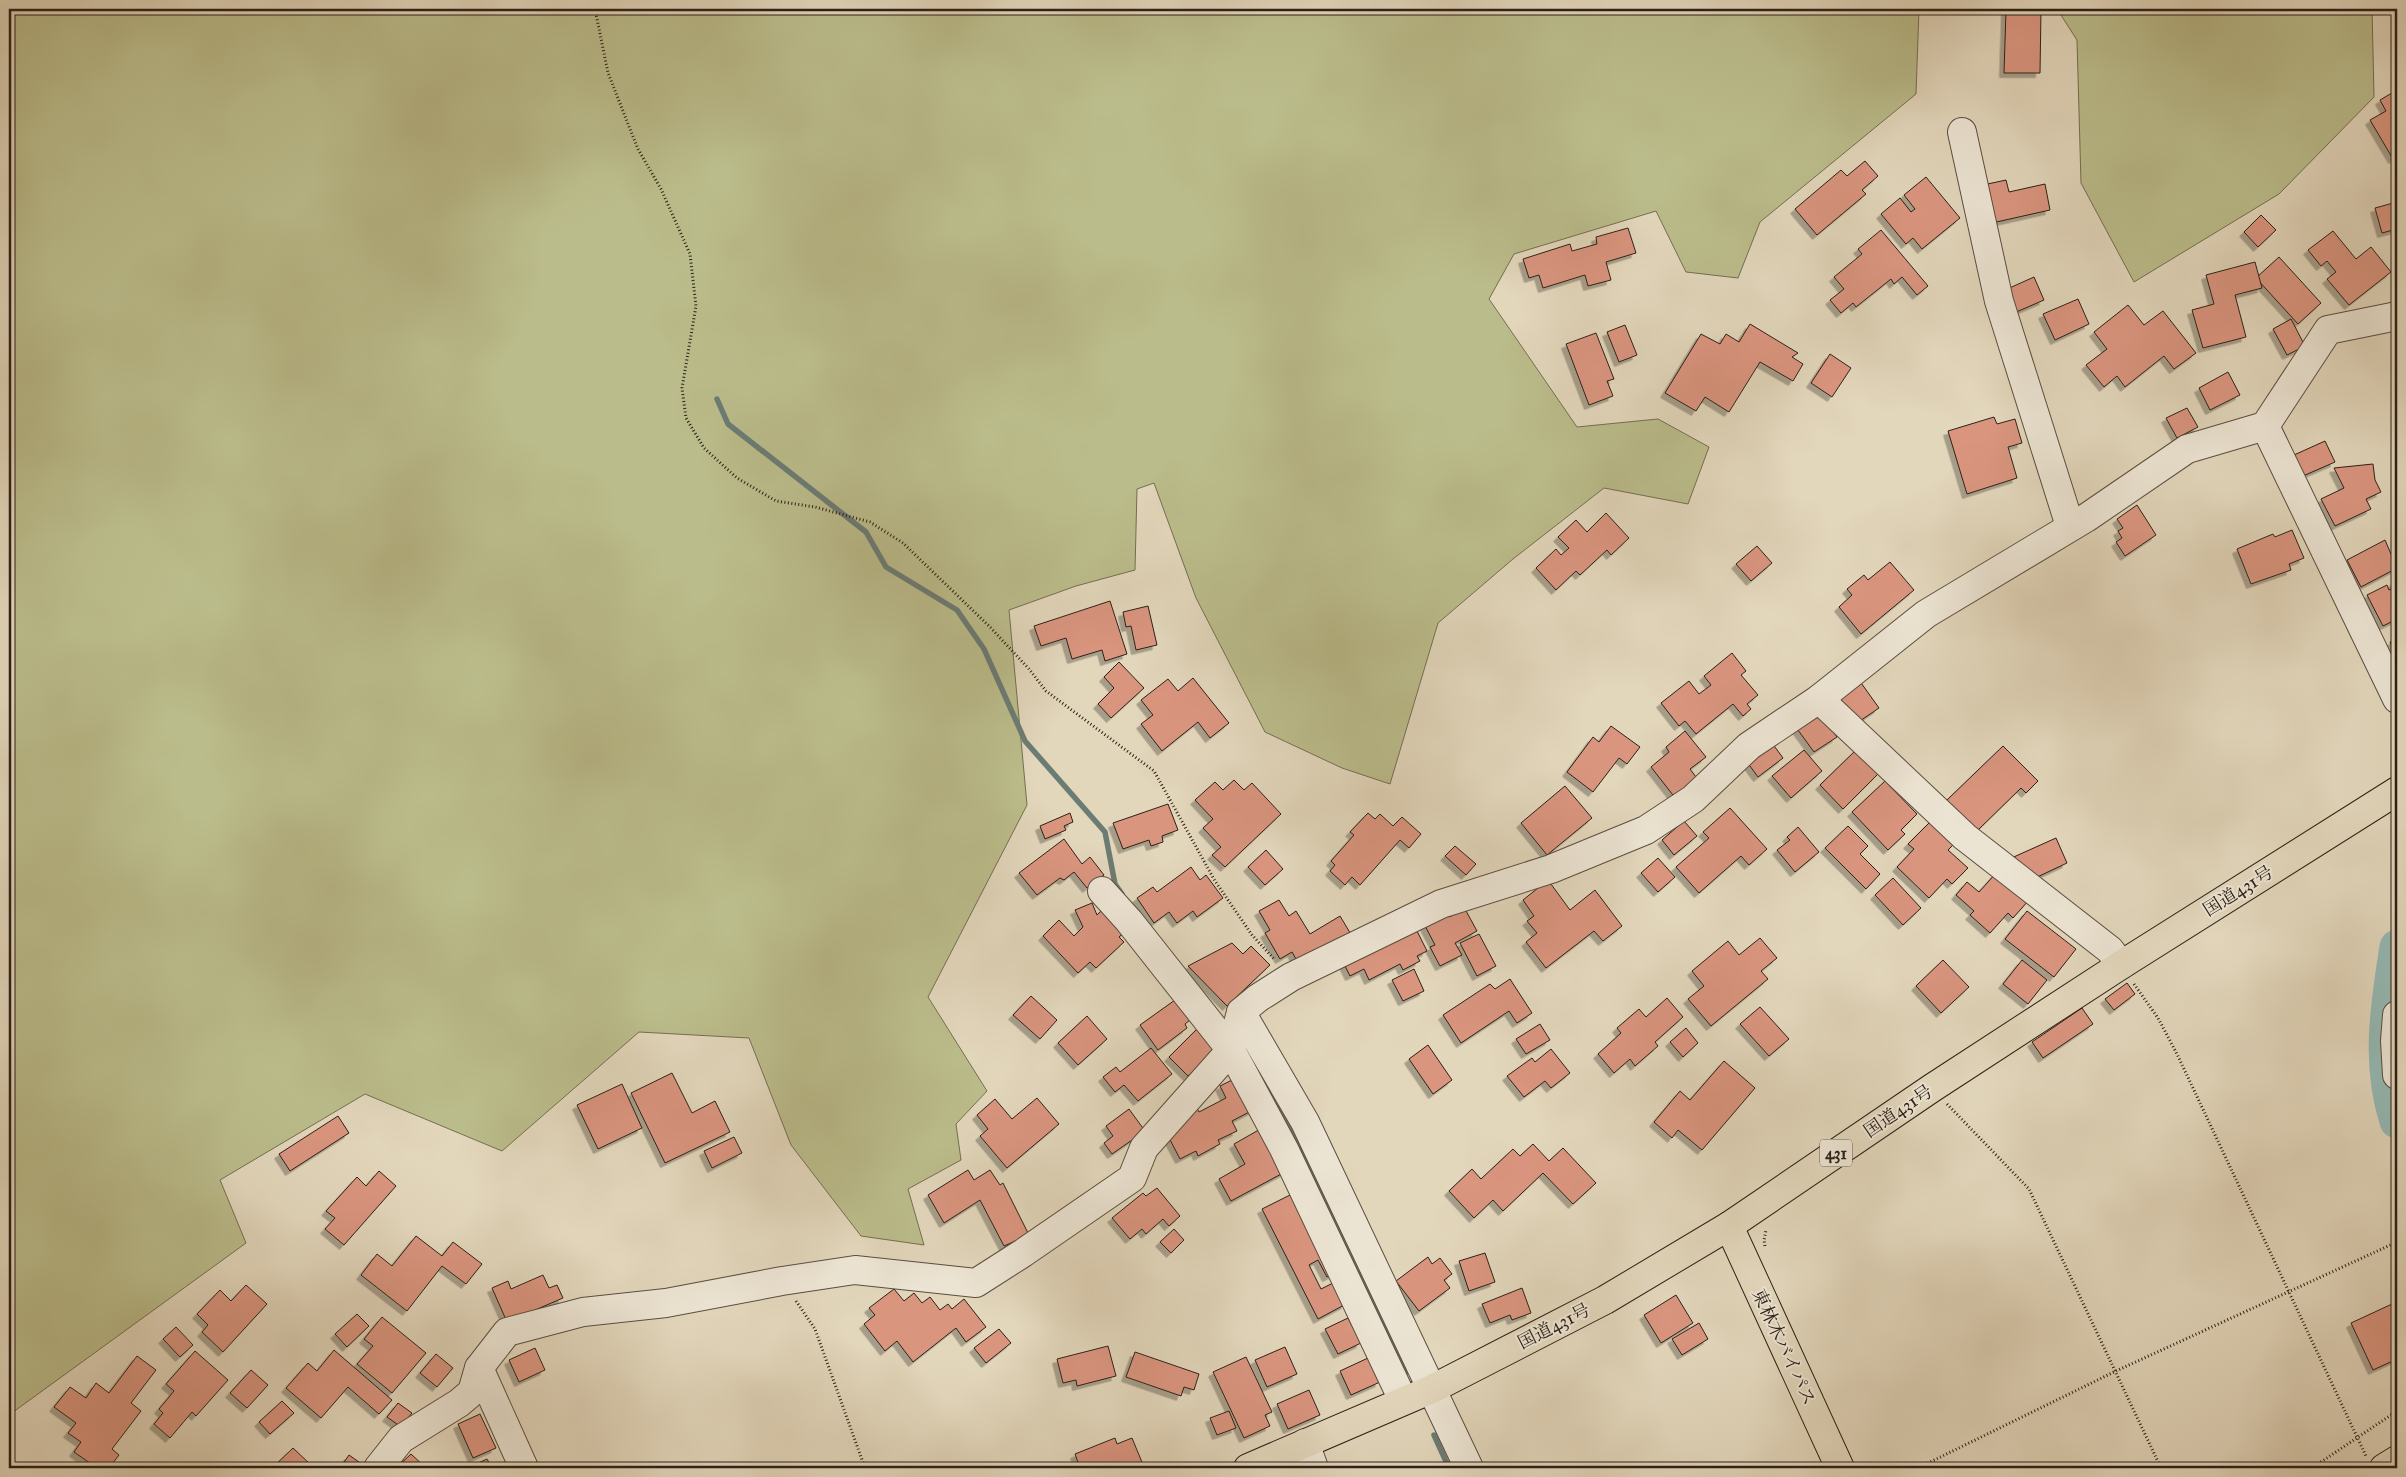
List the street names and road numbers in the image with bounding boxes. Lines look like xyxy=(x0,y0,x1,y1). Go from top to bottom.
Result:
street label: 国道431号 xyxy=(2199,861,2277,921)
street label: 国道431号 xyxy=(1859,1080,1937,1142)
road number: 431 xyxy=(1820,1140,1852,1166)
street label: 東林木バイパス xyxy=(1747,1285,1821,1409)
street label: 国道431号 xyxy=(1514,1298,1594,1354)

